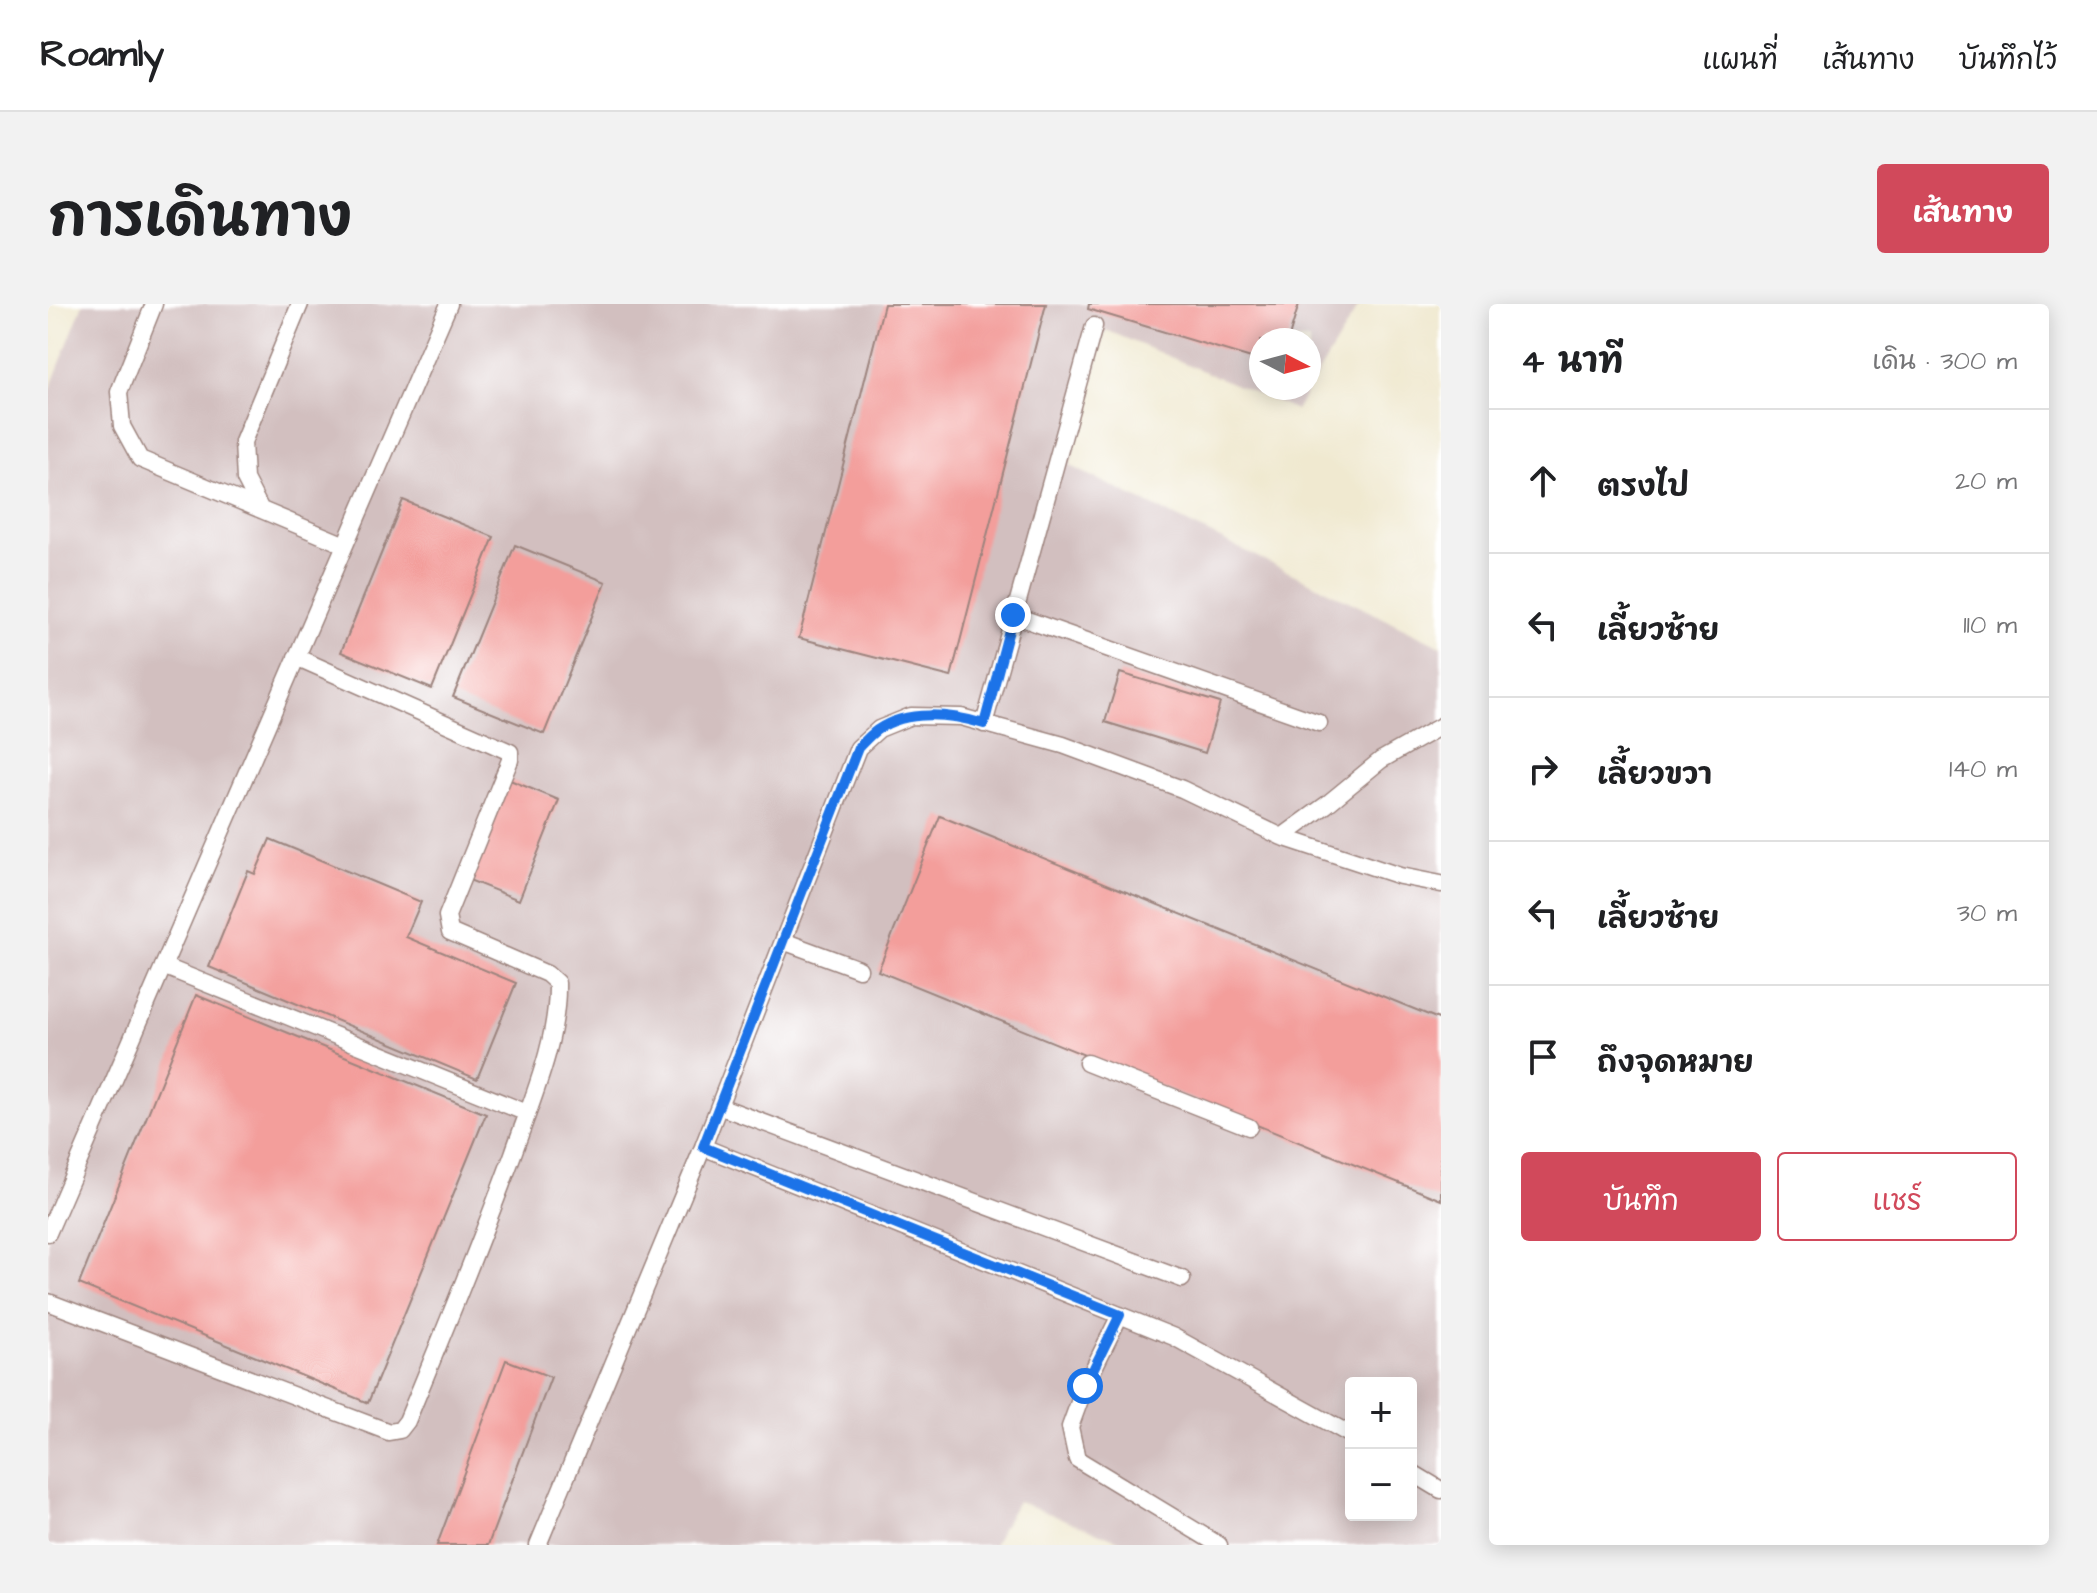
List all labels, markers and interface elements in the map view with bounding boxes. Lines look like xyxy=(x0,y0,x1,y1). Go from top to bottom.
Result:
text: Roamly xyxy=(40,29,164,81)
text: แผนที่ xyxy=(1702,41,1778,80)
text: เส้นทาง xyxy=(1822,41,1915,80)
text: บันทึกไว้ xyxy=(1959,41,2057,80)
button: เส้นทาง xyxy=(1877,164,2049,253)
text: การเดินทาง xyxy=(48,180,352,258)
north arrow xyxy=(1249,328,1321,400)
text: 4 นาที xyxy=(1521,338,1623,386)
text: เดิน · 300 m xyxy=(1872,343,2017,379)
icon: ahead xyxy=(1521,459,1565,503)
text: 20 m xyxy=(1955,463,2017,499)
text: ตรงไป xyxy=(1597,466,1689,508)
route end xyxy=(995,597,1031,633)
icon: left xyxy=(1521,603,1565,647)
text: 110 m xyxy=(1963,607,2017,643)
text: เลี้ยวซ้าย xyxy=(1597,610,1719,652)
icon: right xyxy=(1521,747,1565,791)
text: 140 m xyxy=(1949,751,2017,787)
text: เลี้ยวขวา xyxy=(1597,754,1712,796)
icon: left xyxy=(1521,891,1565,935)
text: 30 m xyxy=(1957,895,2017,931)
text: เลี้ยวซ้าย xyxy=(1597,898,1719,940)
icon: arrive xyxy=(1521,1035,1565,1079)
text: ถึงจุดหมาย xyxy=(1597,1042,1754,1084)
button: บันทึก xyxy=(1521,1152,1761,1241)
button: แชร์ xyxy=(1777,1152,2017,1241)
route start xyxy=(1067,1368,1103,1404)
map controls xyxy=(1345,1377,1417,1521)
button: + xyxy=(1345,1377,1417,1449)
button: − xyxy=(1345,1449,1417,1521)

